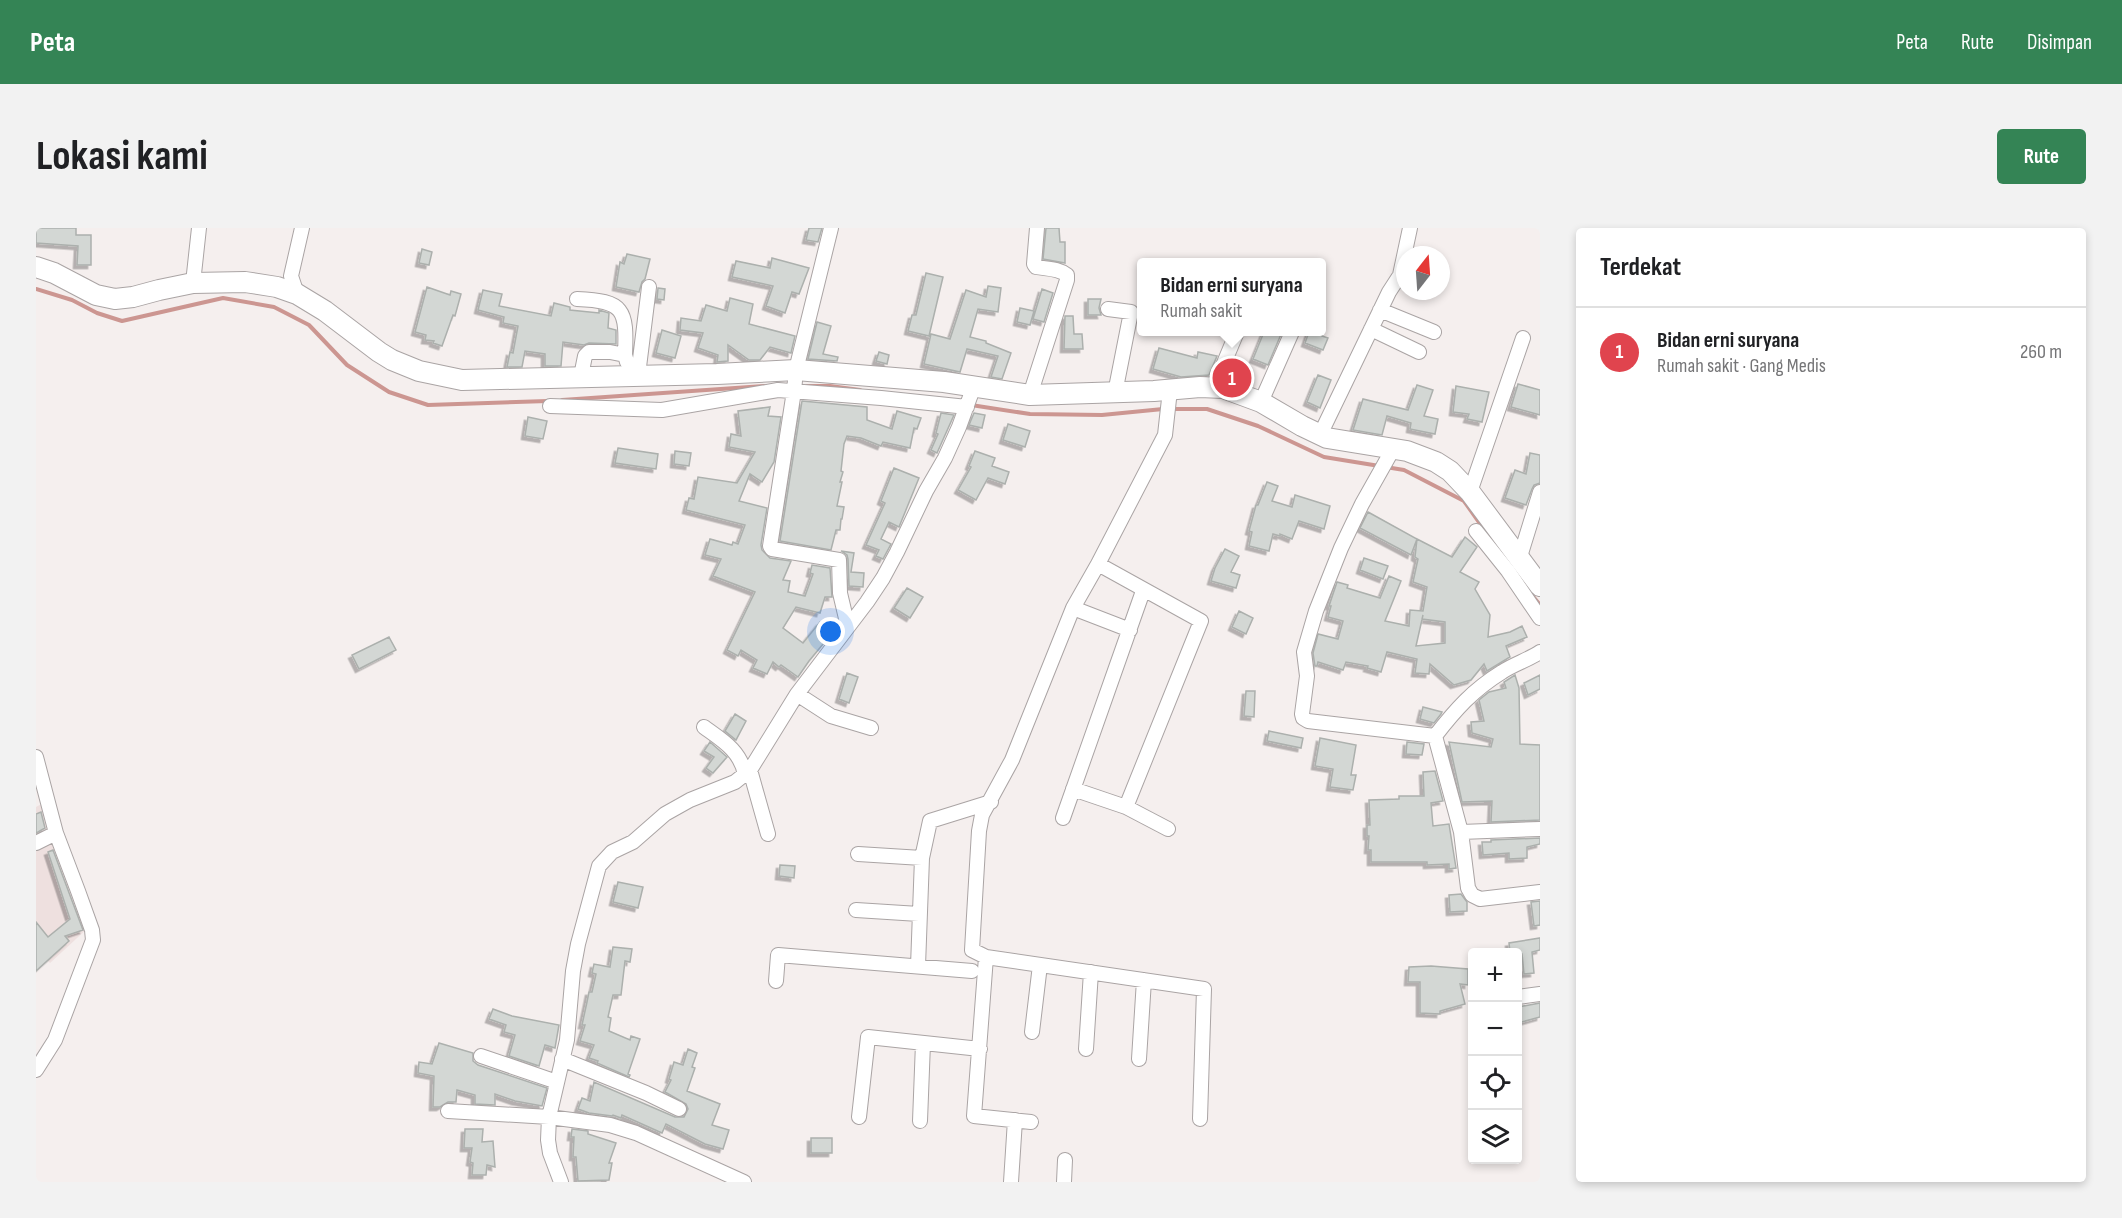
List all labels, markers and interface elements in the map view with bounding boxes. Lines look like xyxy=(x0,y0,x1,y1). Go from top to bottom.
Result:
text: Peta xyxy=(30,26,75,59)
text: Peta xyxy=(1896,30,1928,55)
text: Rute xyxy=(1961,30,1994,55)
text: Disimpan xyxy=(2027,30,2092,55)
button: Rute xyxy=(1997,129,2086,184)
text: Lokasi kami xyxy=(36,131,208,182)
north arrow xyxy=(1396,246,1450,300)
text: Terdekat xyxy=(1600,252,1681,283)
popup xyxy=(1137,258,1326,336)
text: Bidan erni suryana xyxy=(1160,272,1303,299)
text: Rumah sakit xyxy=(1160,299,1242,323)
text: Bidan erni suryana xyxy=(1657,327,1799,354)
text: 1 xyxy=(1616,340,1623,364)
text: 260 m xyxy=(2020,340,2062,364)
text: Rumah sakit · Gang Medis xyxy=(1657,354,1826,378)
pin: 1 xyxy=(1212,356,1252,400)
your location xyxy=(816,617,845,646)
map controls xyxy=(1468,948,1522,1164)
button: + xyxy=(1468,948,1522,1002)
button: − xyxy=(1468,1002,1522,1056)
button: locate xyxy=(1468,1056,1522,1110)
button: layers xyxy=(1468,1110,1522,1164)

